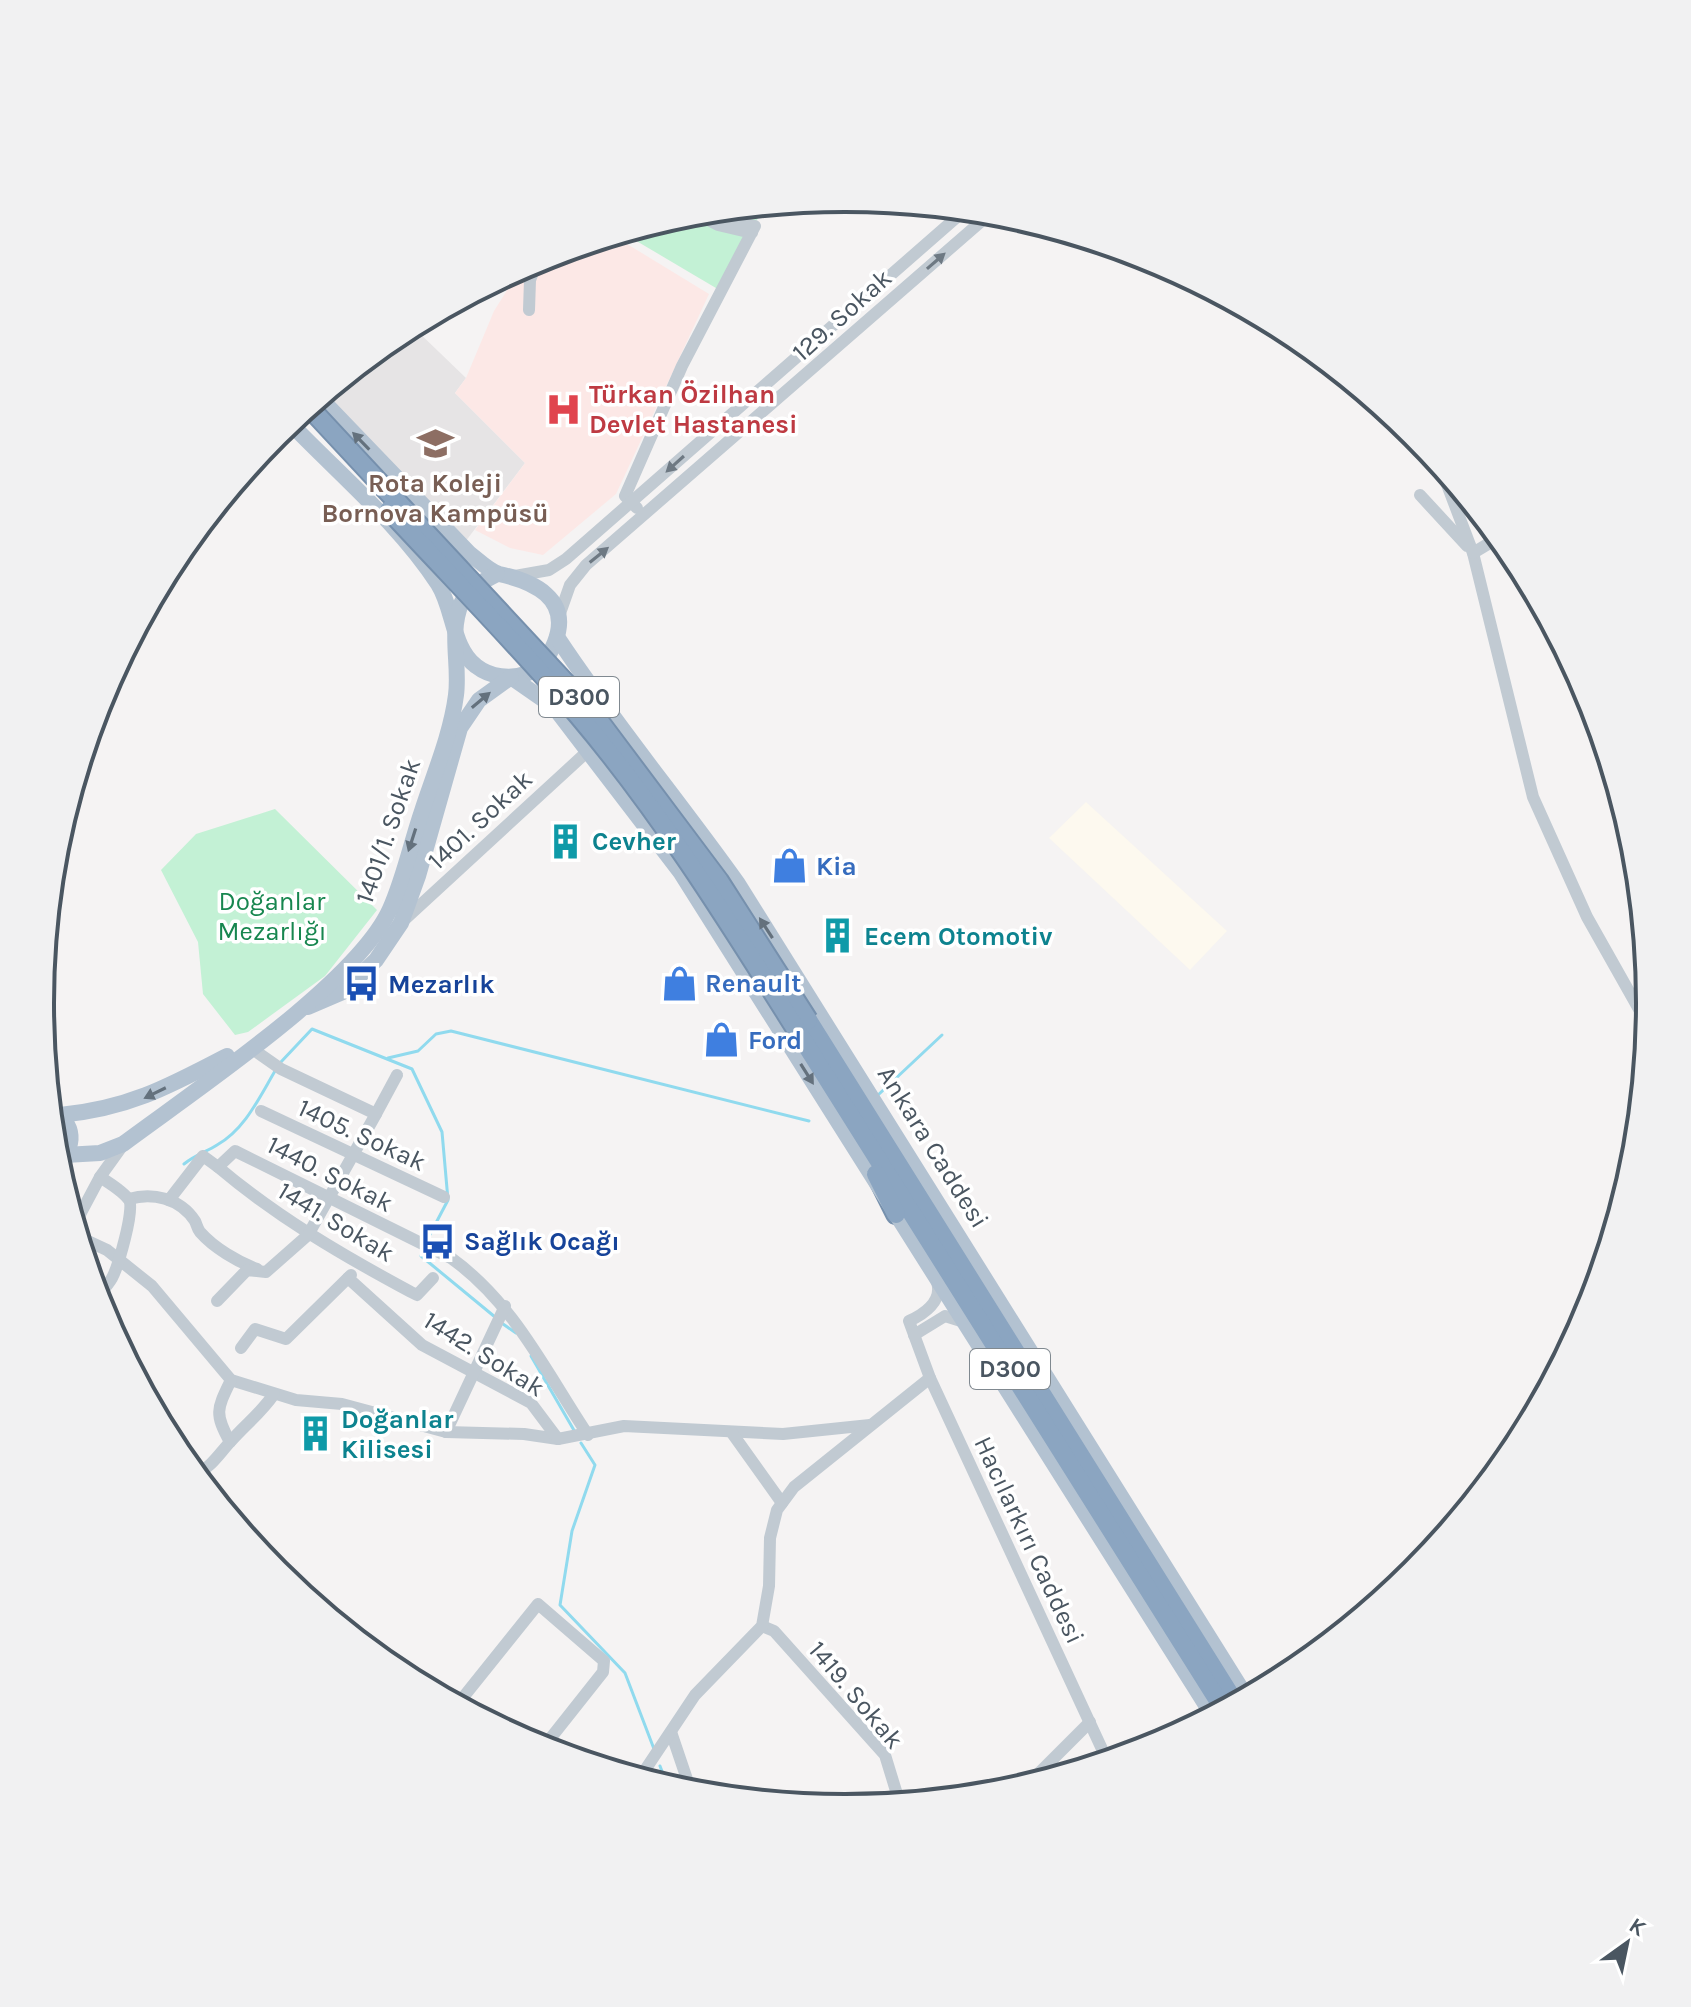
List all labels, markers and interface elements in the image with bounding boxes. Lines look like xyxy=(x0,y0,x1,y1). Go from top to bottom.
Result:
one-way arrow xyxy=(927,252,946,270)
street label: 129. Sokak xyxy=(786,262,898,368)
place label: Türkan Özilhan Devlet Hastanesi xyxy=(589,379,798,440)
hospital icon: Türkan Özilhan Devlet Hastanesi xyxy=(544,390,582,428)
school or university icon: Rota Koleji Bornova Kampüsü xyxy=(416,425,454,463)
one-way arrow xyxy=(353,432,371,451)
one-way arrow xyxy=(665,455,685,472)
place label: Rota Koleji Bornova Kampüsü xyxy=(321,468,549,529)
one-way arrow xyxy=(589,547,609,563)
road number: D300 xyxy=(539,677,619,717)
one-way arrow xyxy=(471,692,491,709)
street label: 1401/1. Sokak xyxy=(349,754,427,908)
street label: 1401. Sokak xyxy=(421,764,539,876)
building icon: Cevher xyxy=(547,822,585,860)
place label: Cevher xyxy=(592,826,677,857)
one-way arrow xyxy=(405,829,418,853)
shop icon: Kia xyxy=(771,847,809,885)
place label: Kia xyxy=(816,851,857,882)
park label: Doğanlar Mezarlığı xyxy=(218,886,326,947)
building icon: Ecem Otomotiv xyxy=(819,917,857,955)
one-way arrow xyxy=(759,918,774,939)
place label: Ecem Otomotiv xyxy=(864,921,1053,952)
shop icon: Renault xyxy=(660,964,698,1002)
bus stop icon: Mezarlık xyxy=(343,965,381,1003)
place label: Renault xyxy=(705,968,801,999)
place label: Mezarlık xyxy=(388,969,495,1000)
shop icon: Ford xyxy=(703,1021,741,1059)
place label: Ford xyxy=(748,1025,802,1056)
street label: Ankara Caddesi xyxy=(871,1060,995,1234)
one-way arrow xyxy=(799,1063,814,1084)
one-way arrow xyxy=(144,1086,167,1100)
street label: 1405. Sokak xyxy=(293,1092,431,1178)
street label: 1440. Sokak xyxy=(262,1129,398,1219)
street label: 1441. Sokak xyxy=(272,1175,400,1269)
bus stop icon: Sağlık Ocağı xyxy=(419,1222,457,1260)
place label: Sağlık Ocağı xyxy=(464,1226,620,1257)
street label: 1442. Sokak xyxy=(418,1305,550,1403)
road number: D300 xyxy=(970,1349,1050,1389)
place label: Doğanlar Kilisesi xyxy=(341,1404,454,1465)
building icon: Doğanlar Kilisesi xyxy=(296,1415,334,1453)
street label: Hacılarkırı Caddesi xyxy=(967,1431,1091,1649)
street label: 1419. Sokak xyxy=(802,1635,910,1755)
north arrow xyxy=(1587,1903,1667,1983)
text: K xyxy=(1624,1912,1651,1942)

